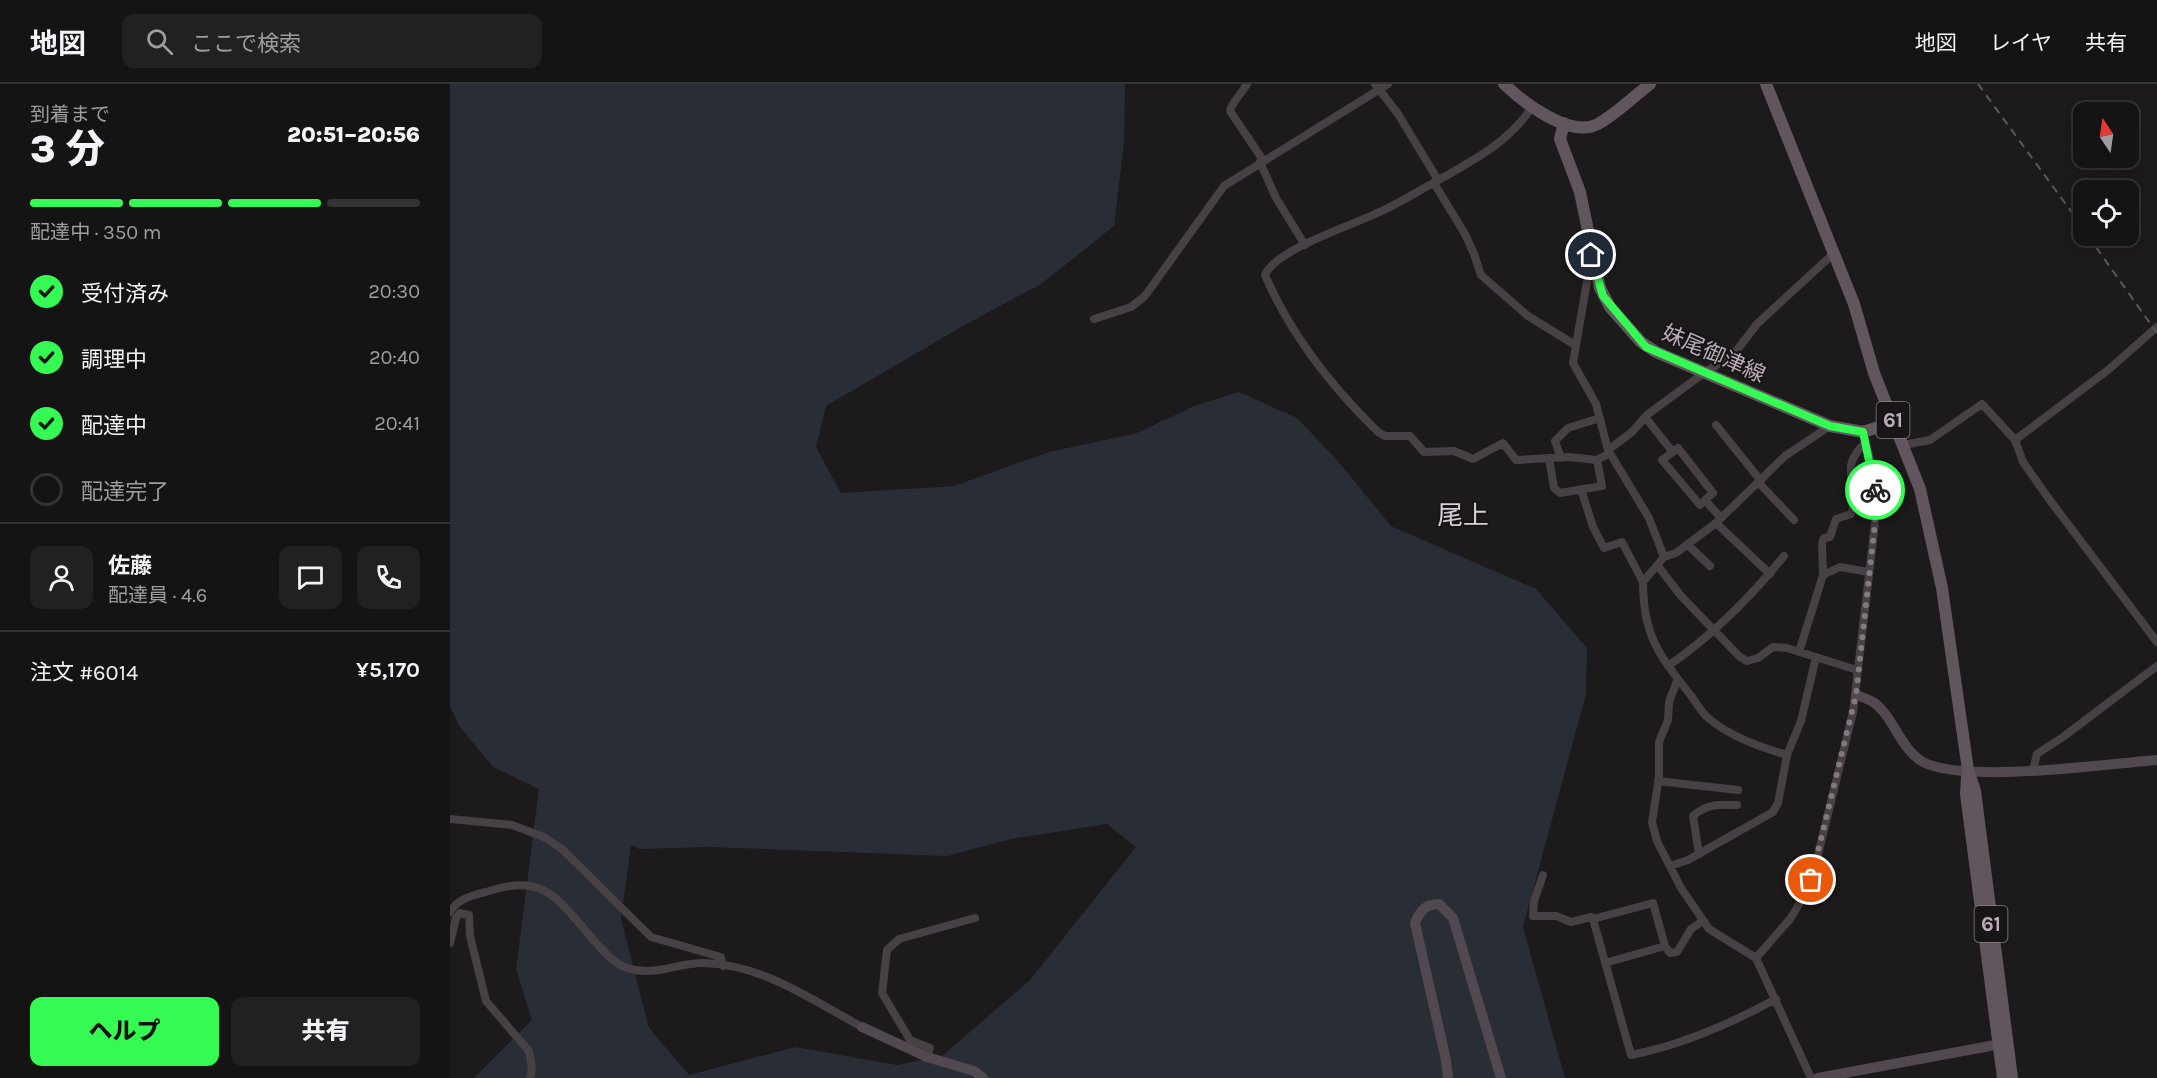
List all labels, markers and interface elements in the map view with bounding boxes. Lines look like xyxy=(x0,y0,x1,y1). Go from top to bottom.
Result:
search box xyxy=(122,14,542,68)
icon: search xyxy=(143,25,176,58)
text: 地図 xyxy=(30,27,86,60)
text: ここで検索 xyxy=(191,31,301,57)
text: 地図 xyxy=(1915,31,1957,55)
text: レイヤ xyxy=(1990,31,2052,55)
text: 共有 xyxy=(2085,31,2127,55)
north arrow xyxy=(2073,102,2139,168)
map controls xyxy=(2073,102,2139,246)
text: 到着まで xyxy=(30,103,110,126)
text: 20:51–20:56 xyxy=(287,122,420,148)
text: 3 分 xyxy=(30,126,105,172)
button: locate xyxy=(2073,180,2139,246)
text: 配達中 · 350 m xyxy=(30,221,162,244)
pin xyxy=(1565,229,1616,280)
icon: home xyxy=(1574,238,1607,271)
icon: check xyxy=(30,275,63,308)
text: 20:30 xyxy=(368,280,420,303)
text: 受付済み xyxy=(81,281,169,307)
street label: 妹尾御津線 xyxy=(1658,320,1769,388)
icon: check xyxy=(30,341,63,374)
text: 20:40 xyxy=(369,346,420,369)
text: 調理中 xyxy=(81,347,147,373)
road number: 61 xyxy=(1876,402,1910,438)
icon: check xyxy=(30,407,63,440)
text: 20:41 xyxy=(374,412,420,435)
text: 配達中 xyxy=(81,413,147,439)
courier xyxy=(1845,460,1905,520)
icon: bike xyxy=(1859,474,1892,507)
text: 配達完了 xyxy=(81,479,169,505)
district label: 尾上 xyxy=(1437,500,1489,531)
button: person xyxy=(30,546,93,609)
button: chat xyxy=(279,546,342,609)
button: phone xyxy=(357,546,420,609)
text: 佐藤 xyxy=(108,553,152,579)
text: 配達員 · 4.6 xyxy=(108,584,207,607)
text: ¥5,170 xyxy=(356,657,420,683)
text: 注文 #6014 xyxy=(30,660,138,686)
pin xyxy=(1785,854,1836,905)
icon: bag xyxy=(1794,863,1827,896)
road number: 61 xyxy=(1974,906,2008,942)
button: ヘルプ xyxy=(30,997,219,1066)
button: 共有 xyxy=(231,997,420,1066)

